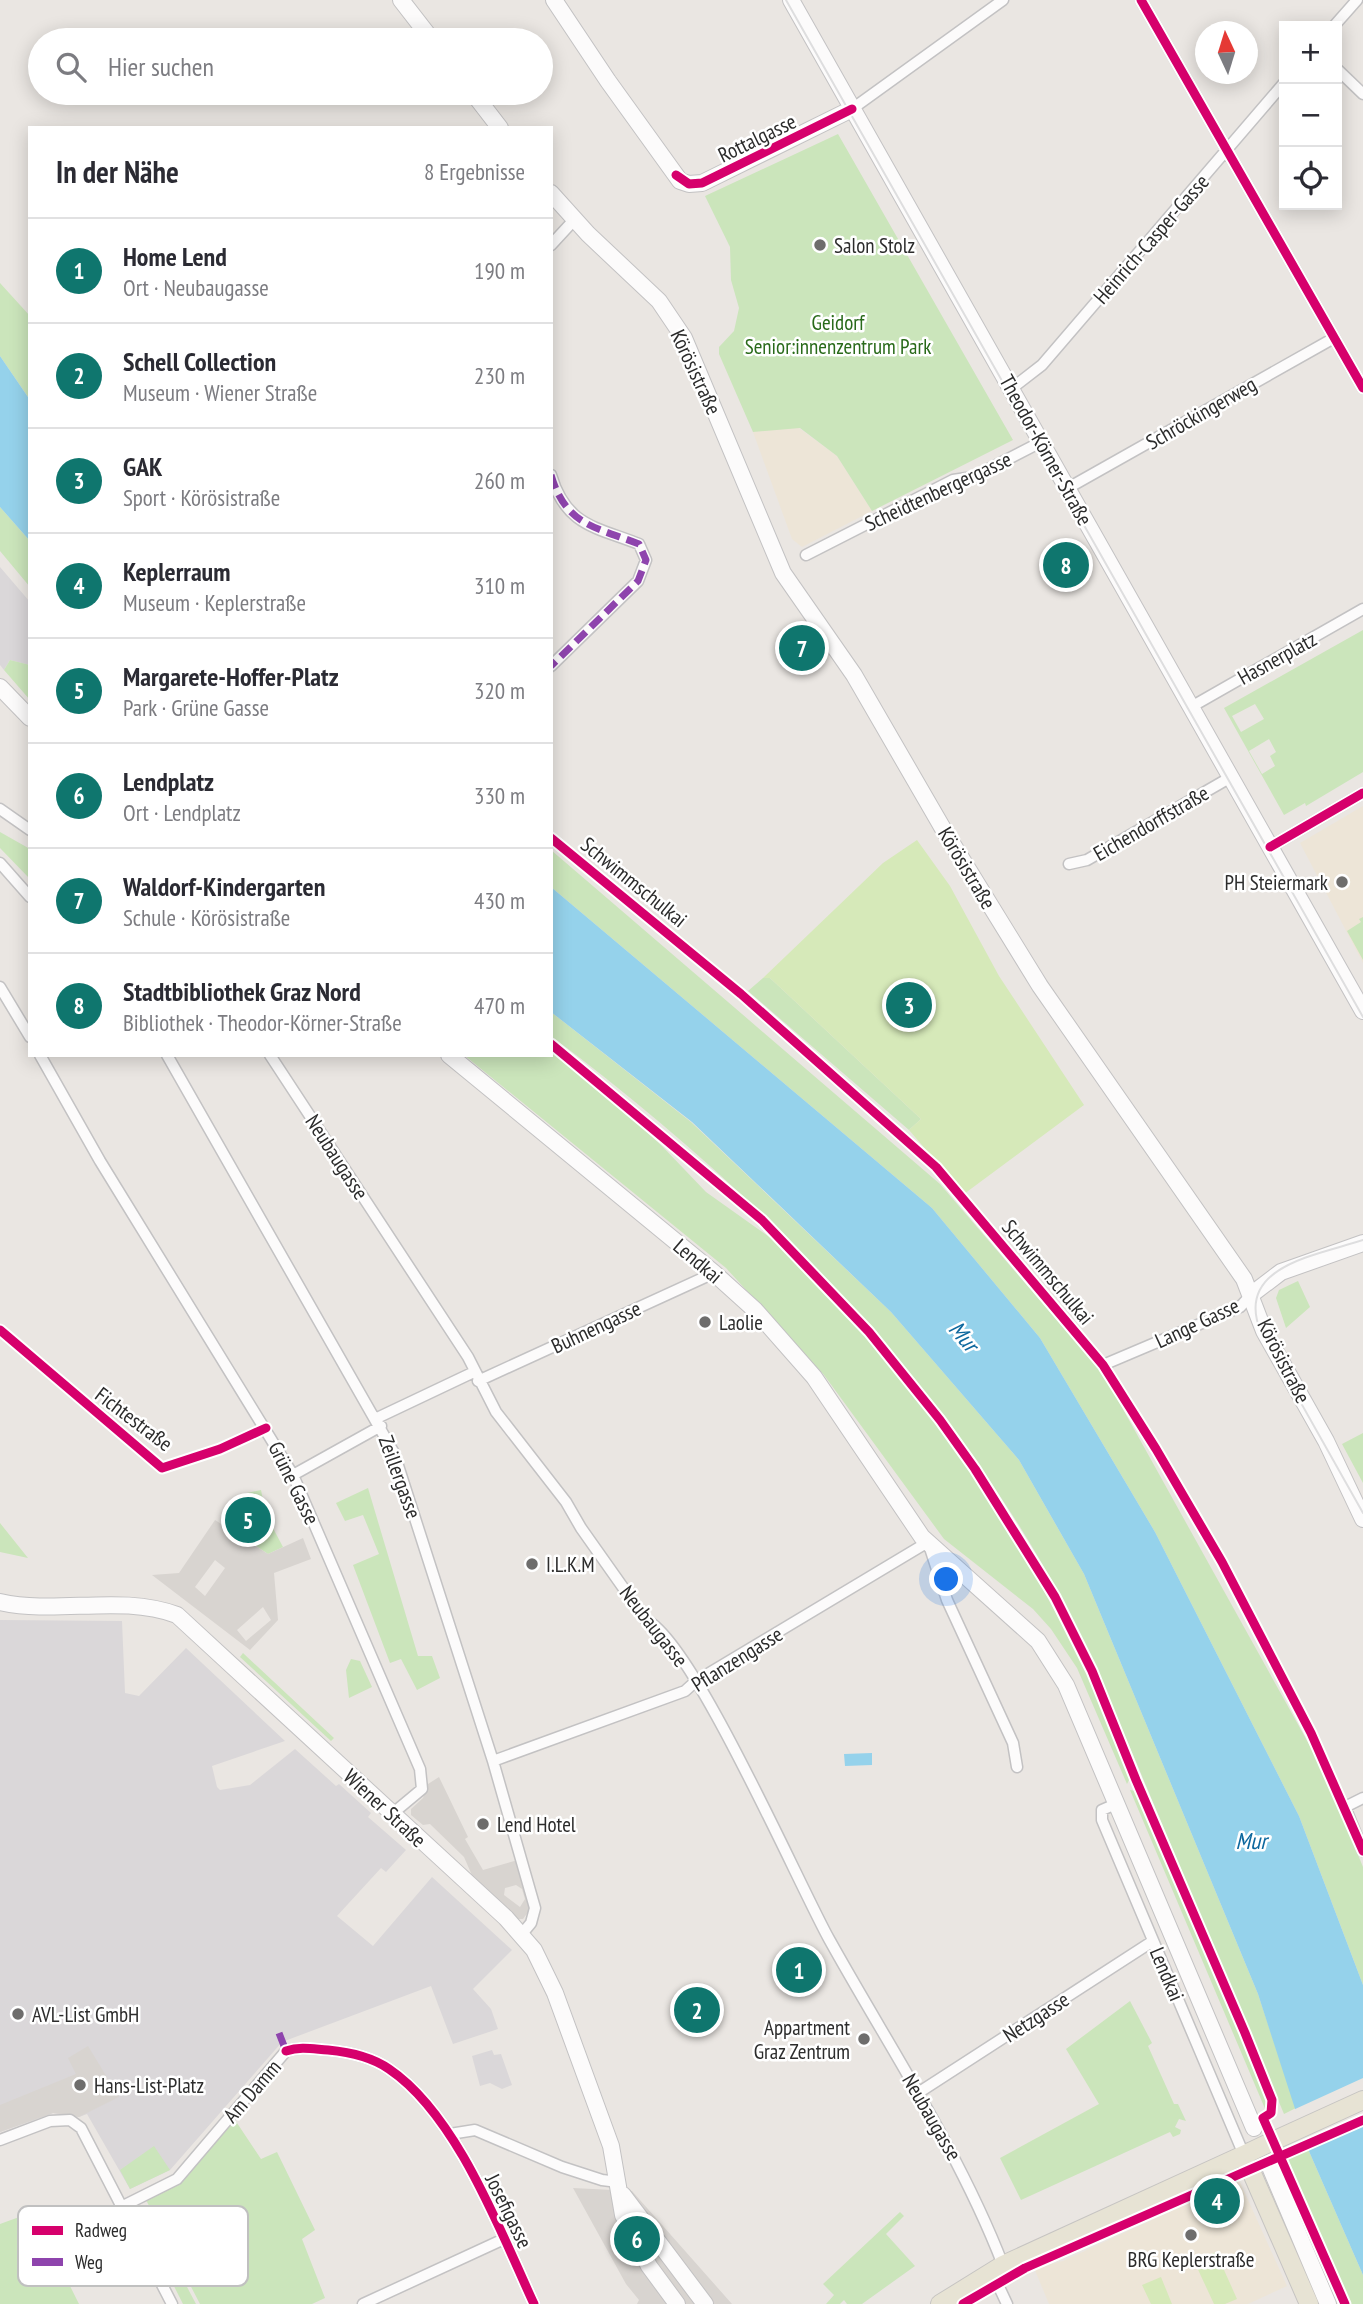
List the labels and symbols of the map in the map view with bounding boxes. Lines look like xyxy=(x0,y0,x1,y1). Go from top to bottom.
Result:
north arrow xyxy=(1195,21,1258,84)
street label: Rottalgasse xyxy=(714,108,800,168)
street label: Heinrich-Casper-Gasse xyxy=(1087,169,1215,309)
place label: Salon Stolz xyxy=(834,232,915,259)
marker: Salon Stolz xyxy=(812,237,828,253)
park label: Geidorf Senior:innenzentrum Park xyxy=(745,309,931,360)
street label: Körösistraße xyxy=(665,325,727,419)
street label: Theodor-Körner-Straße xyxy=(993,370,1099,530)
street label: Schröckingerweg xyxy=(1141,371,1261,455)
street label: Scheidtenbergergasse xyxy=(860,445,1016,537)
pin: 8 xyxy=(1043,539,1089,591)
pin: 7 xyxy=(779,622,825,674)
street label: Hasnerplatz xyxy=(1233,625,1321,691)
street label: Eichendorffstraße xyxy=(1088,779,1214,867)
street label: Körösistraße xyxy=(932,822,1002,914)
street label: Schwimmschulkai xyxy=(575,831,693,933)
place label: PH Steiermark xyxy=(1225,869,1328,896)
marker: PH Steiermark xyxy=(1334,874,1350,890)
pin: 3 xyxy=(886,979,932,1031)
street label: Neubaugasse xyxy=(300,1109,374,1205)
street label: Schwimmschulkai xyxy=(996,1214,1100,1330)
street label: Lendkai xyxy=(668,1233,728,1289)
street label: Lange Gasse xyxy=(1151,1292,1243,1354)
street label: Buhnengasse xyxy=(547,1295,645,1359)
place label: Laolie xyxy=(719,1309,763,1336)
marker: Laolie xyxy=(697,1314,713,1330)
street label: Körösistraße xyxy=(1251,1314,1317,1408)
water label: Mur xyxy=(943,1315,987,1360)
street label: Fichtestraße xyxy=(90,1381,178,1457)
street label: Zeillergasse xyxy=(373,1432,427,1522)
street label: Grüne Gasse xyxy=(262,1437,326,1529)
pin: 5 xyxy=(225,1494,271,1546)
place label: I.L.K.M xyxy=(546,1551,595,1578)
marker: I.L.K.M xyxy=(524,1556,540,1572)
your location xyxy=(929,1562,963,1596)
street label: Neubaugasse xyxy=(614,1580,694,1672)
street label: Pflanzengasse xyxy=(686,1620,788,1698)
street label: Wiener Straße xyxy=(338,1763,432,1853)
place label: Lend Hotel xyxy=(497,1811,576,1838)
marker: Lend Hotel xyxy=(475,1816,491,1832)
water label: Mur xyxy=(1236,1826,1270,1855)
street label: Lendkai xyxy=(1144,1943,1190,2005)
pin: 1 xyxy=(776,1944,822,1996)
pin: 2 xyxy=(674,1984,720,2036)
street label: Netzgasse xyxy=(998,1986,1074,2048)
place label: AVL-List GmbH xyxy=(32,2001,139,2028)
marker: AVL-List GmbH xyxy=(10,2006,26,2022)
place label: Appartment Graz Zentrum xyxy=(754,2014,850,2065)
marker: Appartment Graz Zentrum xyxy=(856,2031,872,2047)
street label: Am Damm xyxy=(217,2054,287,2128)
street label: Neubaugasse xyxy=(896,2069,968,2165)
place label: Hans-List-Platz xyxy=(94,2072,204,2099)
marker: Hans-List-Platz xyxy=(72,2077,88,2093)
street label: Josefigasse xyxy=(479,2168,539,2253)
pin: 4 xyxy=(1194,2175,1240,2227)
legend xyxy=(18,2206,248,2286)
pin: 6 xyxy=(614,2213,660,2265)
text: Radweg xyxy=(75,2218,127,2242)
marker: BRG Keplerstraße xyxy=(1183,2227,1199,2243)
place label: BRG Keplerstraße xyxy=(1128,2246,1254,2273)
text: Weg xyxy=(75,2250,103,2274)

